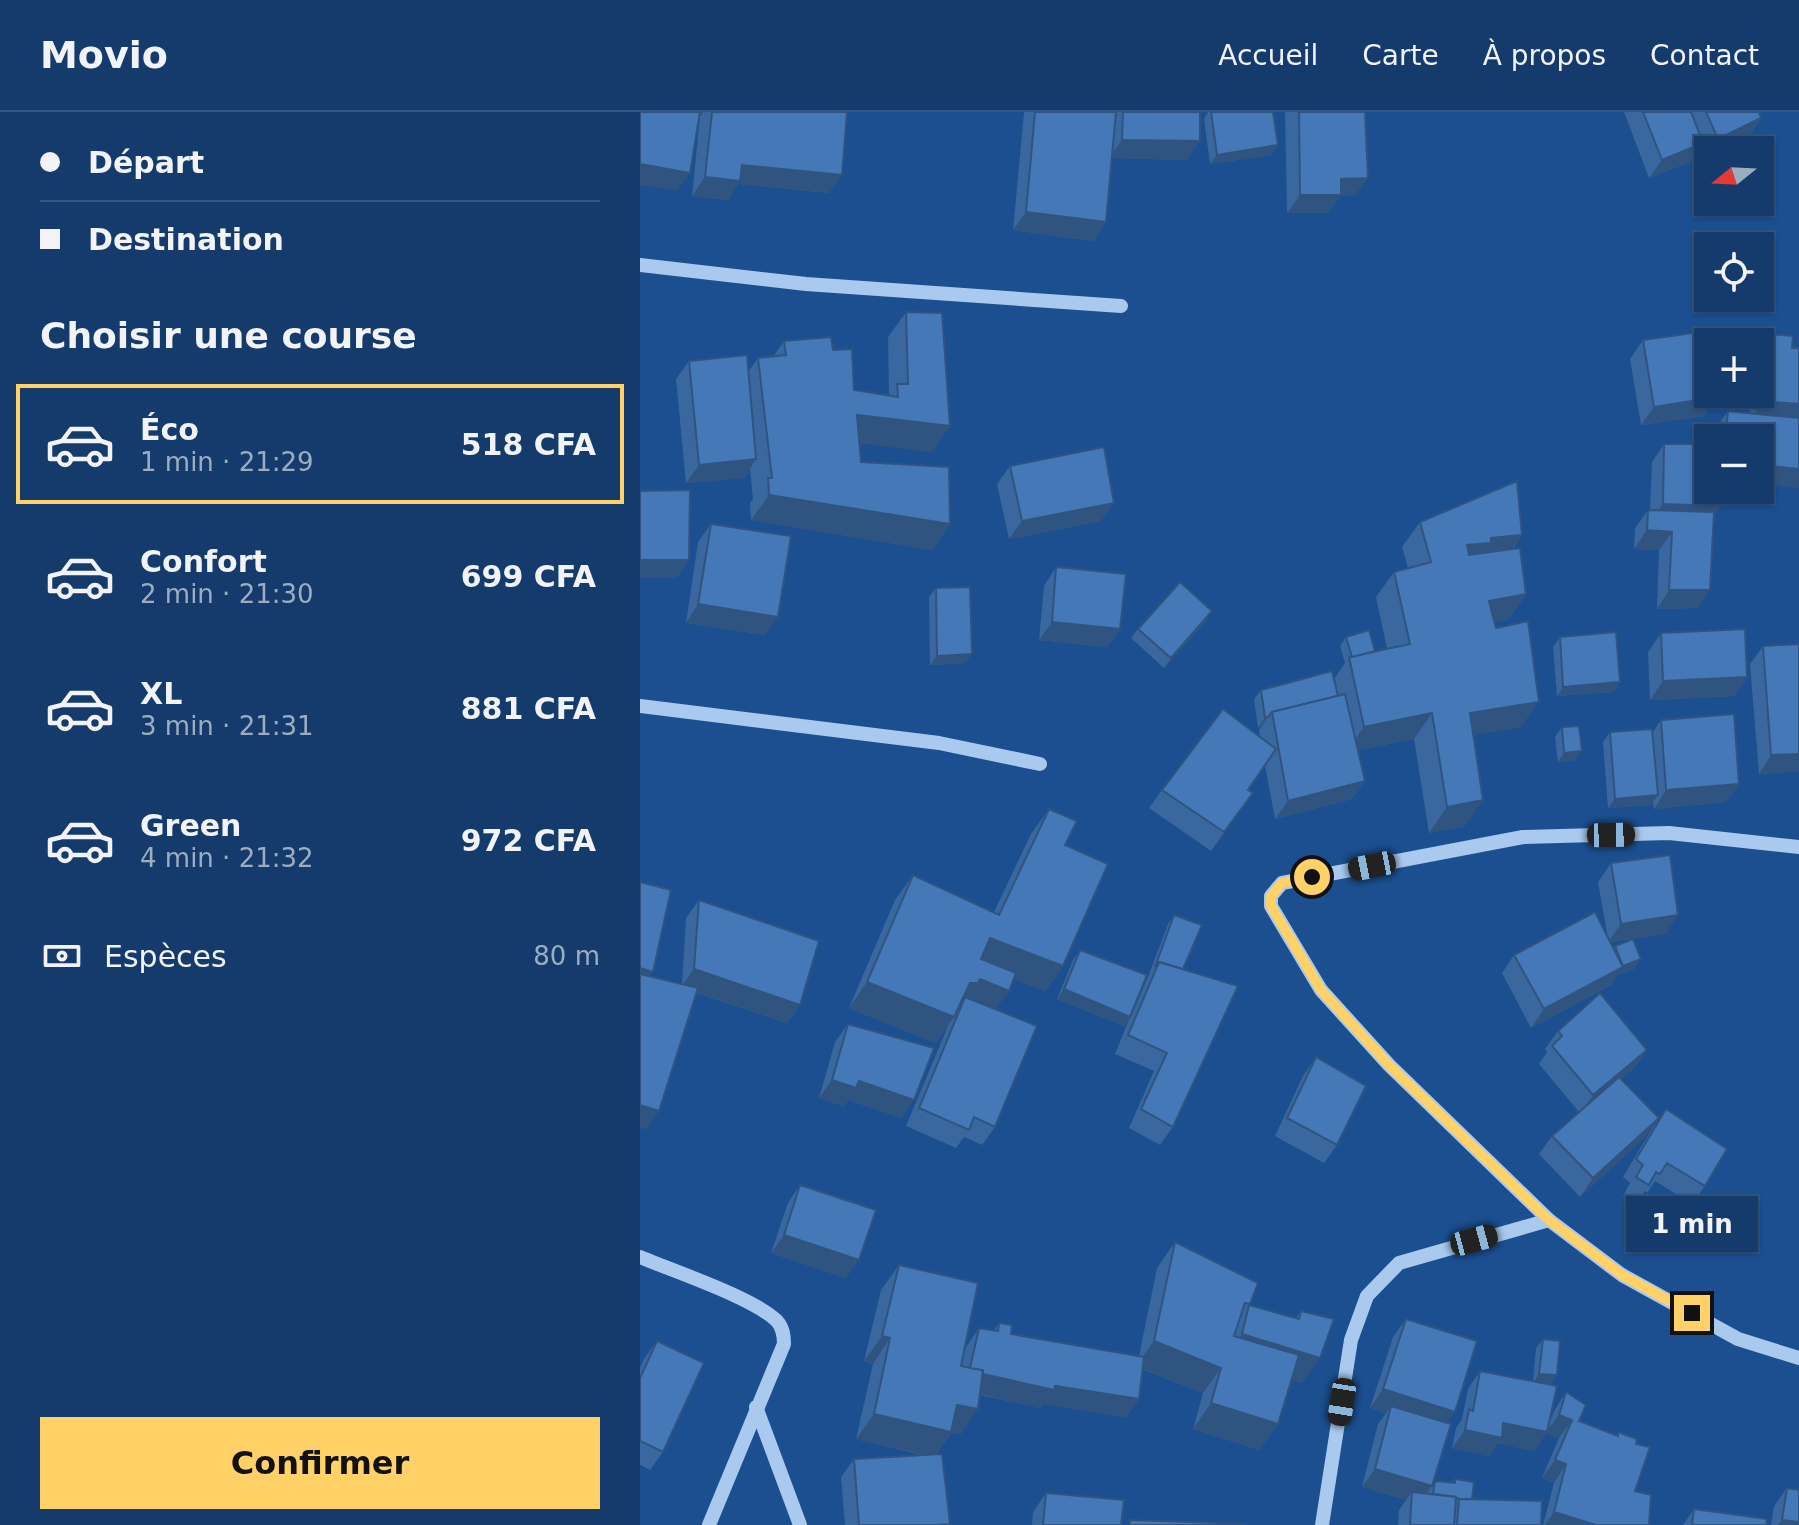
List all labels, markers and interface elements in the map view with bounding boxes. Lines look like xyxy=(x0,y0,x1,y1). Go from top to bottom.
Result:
text: Movio xyxy=(40,33,168,77)
text: Accueil xyxy=(1218,39,1318,72)
text: Carte xyxy=(1362,39,1439,72)
text: À propos xyxy=(1483,39,1606,72)
text: Contact xyxy=(1650,39,1759,72)
north arrow xyxy=(1694,136,1774,216)
map controls xyxy=(1694,136,1774,504)
text: Départ xyxy=(88,145,204,180)
text: Destination xyxy=(88,222,284,257)
button: locate xyxy=(1694,232,1774,312)
text: Choisir une course xyxy=(40,315,417,356)
button: + xyxy=(1694,328,1774,408)
icon: car xyxy=(44,408,116,480)
text: Éco xyxy=(140,412,199,447)
button: − xyxy=(1694,424,1774,504)
text: 518 CFA xyxy=(461,427,596,462)
text: 1 min · 21:29 xyxy=(140,447,314,477)
icon: car xyxy=(44,540,116,612)
text: Confort xyxy=(140,544,267,579)
text: 699 CFA xyxy=(461,559,596,594)
text: 2 min · 21:30 xyxy=(140,579,314,609)
icon: car xyxy=(44,672,116,744)
text: XL xyxy=(140,676,182,711)
text: 881 CFA xyxy=(461,691,596,726)
text: 3 min · 21:31 xyxy=(140,711,314,741)
icon: car xyxy=(44,804,116,876)
text: Green xyxy=(140,808,241,843)
text: 972 CFA xyxy=(461,823,596,858)
car xyxy=(1587,823,1635,847)
text: 4 min · 21:32 xyxy=(140,843,314,873)
car xyxy=(1346,850,1398,882)
route start xyxy=(1294,859,1330,895)
icon: cash xyxy=(40,934,84,978)
text: Espèces xyxy=(104,939,227,974)
text: 80 m xyxy=(533,941,600,971)
callout: 1 min xyxy=(1626,1197,1758,1253)
text: 1 min xyxy=(1651,1209,1733,1239)
car xyxy=(1448,1222,1500,1258)
route end xyxy=(1674,1295,1710,1331)
car xyxy=(1326,1376,1358,1428)
button: Confirmer xyxy=(40,1417,600,1509)

